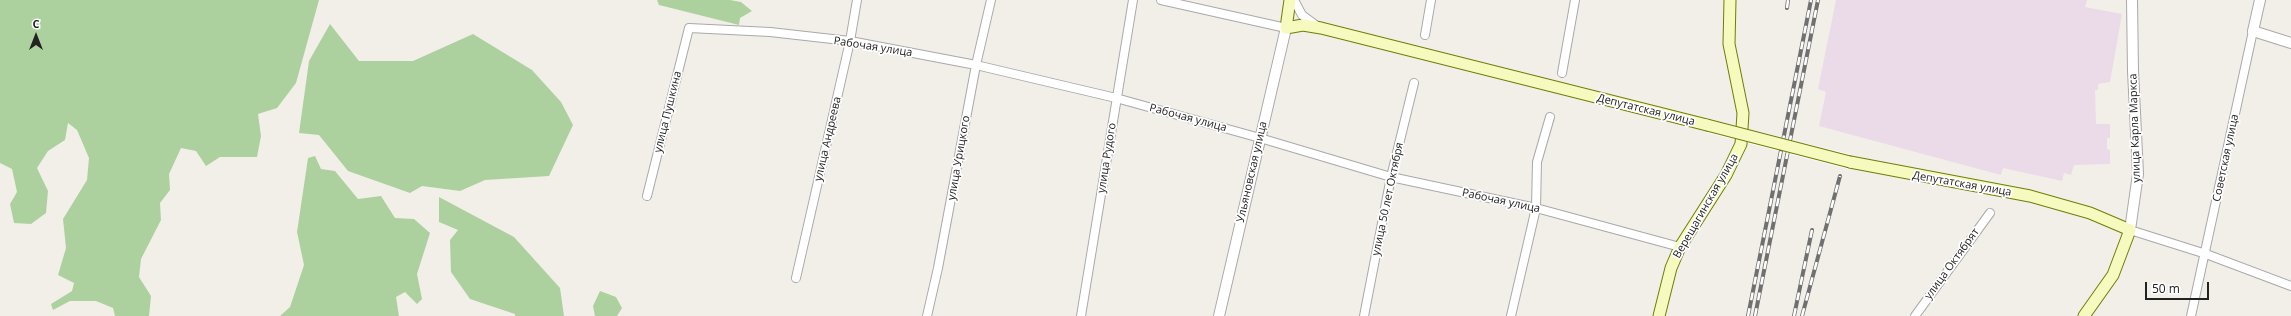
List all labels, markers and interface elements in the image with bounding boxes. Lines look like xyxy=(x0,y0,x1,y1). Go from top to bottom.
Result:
north arrow xyxy=(16,16,56,56)
text: С xyxy=(32,16,40,31)
street label: Рабочая улица xyxy=(833,34,913,60)
street label: улица Пушкина xyxy=(651,70,685,154)
street label: улица Карла Маркса xyxy=(2126,73,2144,183)
street label: Депутатская улица xyxy=(1596,91,1696,129)
street label: улица Андреева xyxy=(812,95,844,183)
street label: Рабочая улица xyxy=(1148,101,1228,135)
street label: Советская улица xyxy=(2210,113,2242,203)
street label: улица Урицкого xyxy=(945,115,973,201)
street label: Ульяновская улица xyxy=(1234,120,1270,224)
street label: улица Рудого xyxy=(1095,122,1119,194)
street label: улица 50 лет Октября xyxy=(1370,141,1406,257)
street label: Верещагинская улица xyxy=(1671,151,1741,261)
street label: Депутатская улица xyxy=(1911,169,2013,199)
street label: Рабочая улица xyxy=(1461,186,1541,216)
street label: улица Октябрят xyxy=(1922,226,1982,302)
scale bar xyxy=(2147,274,2211,300)
text: 50 m xyxy=(2152,280,2180,297)

